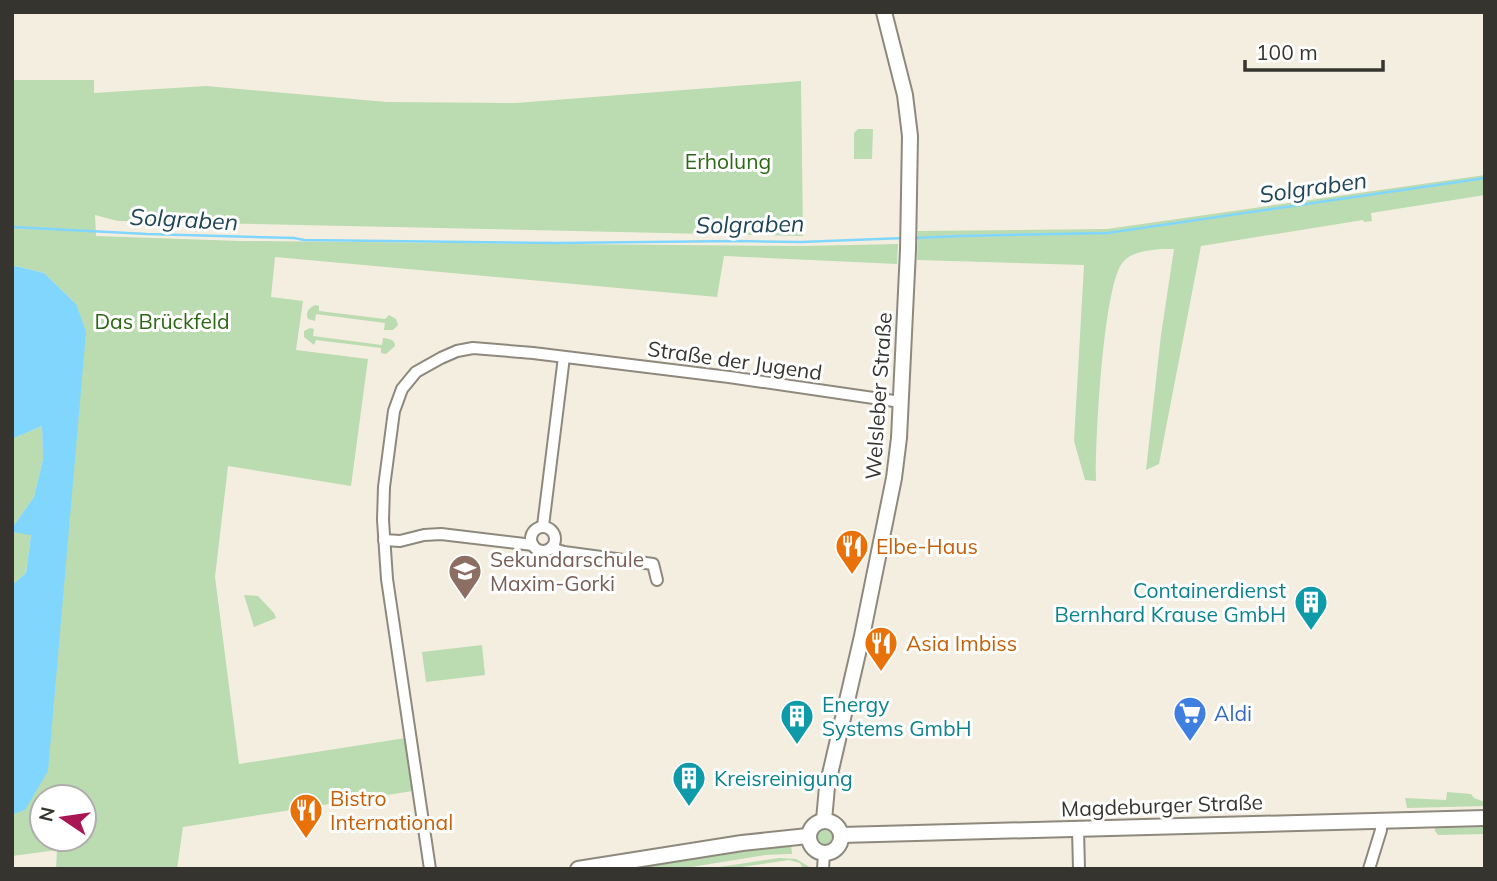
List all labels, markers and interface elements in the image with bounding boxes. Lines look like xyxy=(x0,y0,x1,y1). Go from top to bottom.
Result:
scale bar xyxy=(1245,28,1383,72)
text: 100 m xyxy=(1256,39,1318,65)
park label: Erholung xyxy=(685,148,771,174)
water label: Solgraben xyxy=(1257,165,1369,209)
water label: Solgraben xyxy=(129,202,239,236)
water label: Solgraben xyxy=(695,209,805,239)
park label: Das Brückfeld xyxy=(94,308,230,334)
street label: Welsleber Straße xyxy=(859,311,897,481)
street label: Straße der Jugend xyxy=(646,335,824,385)
restaurant icon: Elbe-Haus xyxy=(833,527,871,576)
place label: Elbe-Haus xyxy=(876,533,978,559)
place label: Sekundarschule Maxim-Gorki xyxy=(490,546,644,596)
school or university icon: Sekundarschule Maxim-Gorki xyxy=(446,552,484,601)
place label: Containerdienst Bernhard Krause GmbH xyxy=(1055,577,1286,627)
building icon: Containerdienst Bernhard Krause GmbH xyxy=(1292,583,1330,632)
restaurant icon: Asia Imbiss xyxy=(862,624,900,673)
place label: Asia Imbiss xyxy=(906,630,1017,656)
place label: Energy Systems GmbH xyxy=(822,691,972,741)
supermarket icon: Aldi xyxy=(1171,694,1209,743)
building icon: Energy Systems GmbH xyxy=(778,697,816,746)
place label: Aldi xyxy=(1214,700,1252,726)
building icon: Kreisreinigung xyxy=(670,759,708,808)
place label: Kreisreinigung xyxy=(714,765,853,791)
north arrow xyxy=(28,783,98,853)
place label: Bistro International xyxy=(330,785,453,835)
street label: Magdeburger Straße xyxy=(1061,788,1263,822)
restaurant icon: Bistro International xyxy=(287,791,325,840)
text: N xyxy=(33,804,60,824)

